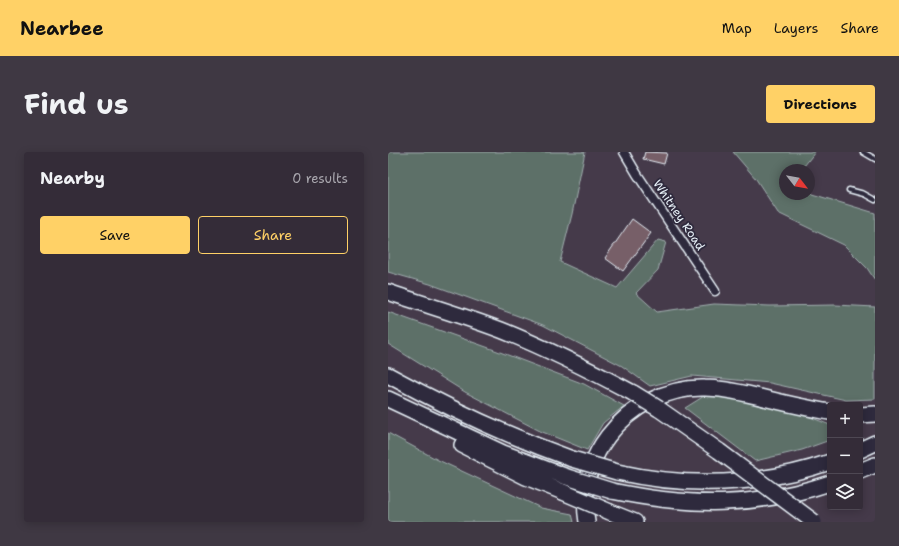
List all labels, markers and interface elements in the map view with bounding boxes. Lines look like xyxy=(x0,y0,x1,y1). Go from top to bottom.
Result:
text: Nearbee xyxy=(20,16,104,41)
text: Map xyxy=(722,19,752,37)
text: Layers xyxy=(774,19,818,37)
text: Share xyxy=(840,19,879,37)
text: Find us xyxy=(24,85,129,123)
button: Directions xyxy=(766,85,875,123)
north arrow xyxy=(779,164,815,200)
text: Nearby xyxy=(40,167,105,189)
text: 0 results xyxy=(292,170,348,187)
street label: Whitney Road xyxy=(649,177,709,254)
button: Save xyxy=(40,216,190,254)
button: Share xyxy=(198,216,348,254)
map controls xyxy=(827,402,863,510)
button: + xyxy=(827,402,863,438)
button: − xyxy=(827,438,863,474)
button: layers xyxy=(827,474,863,510)

